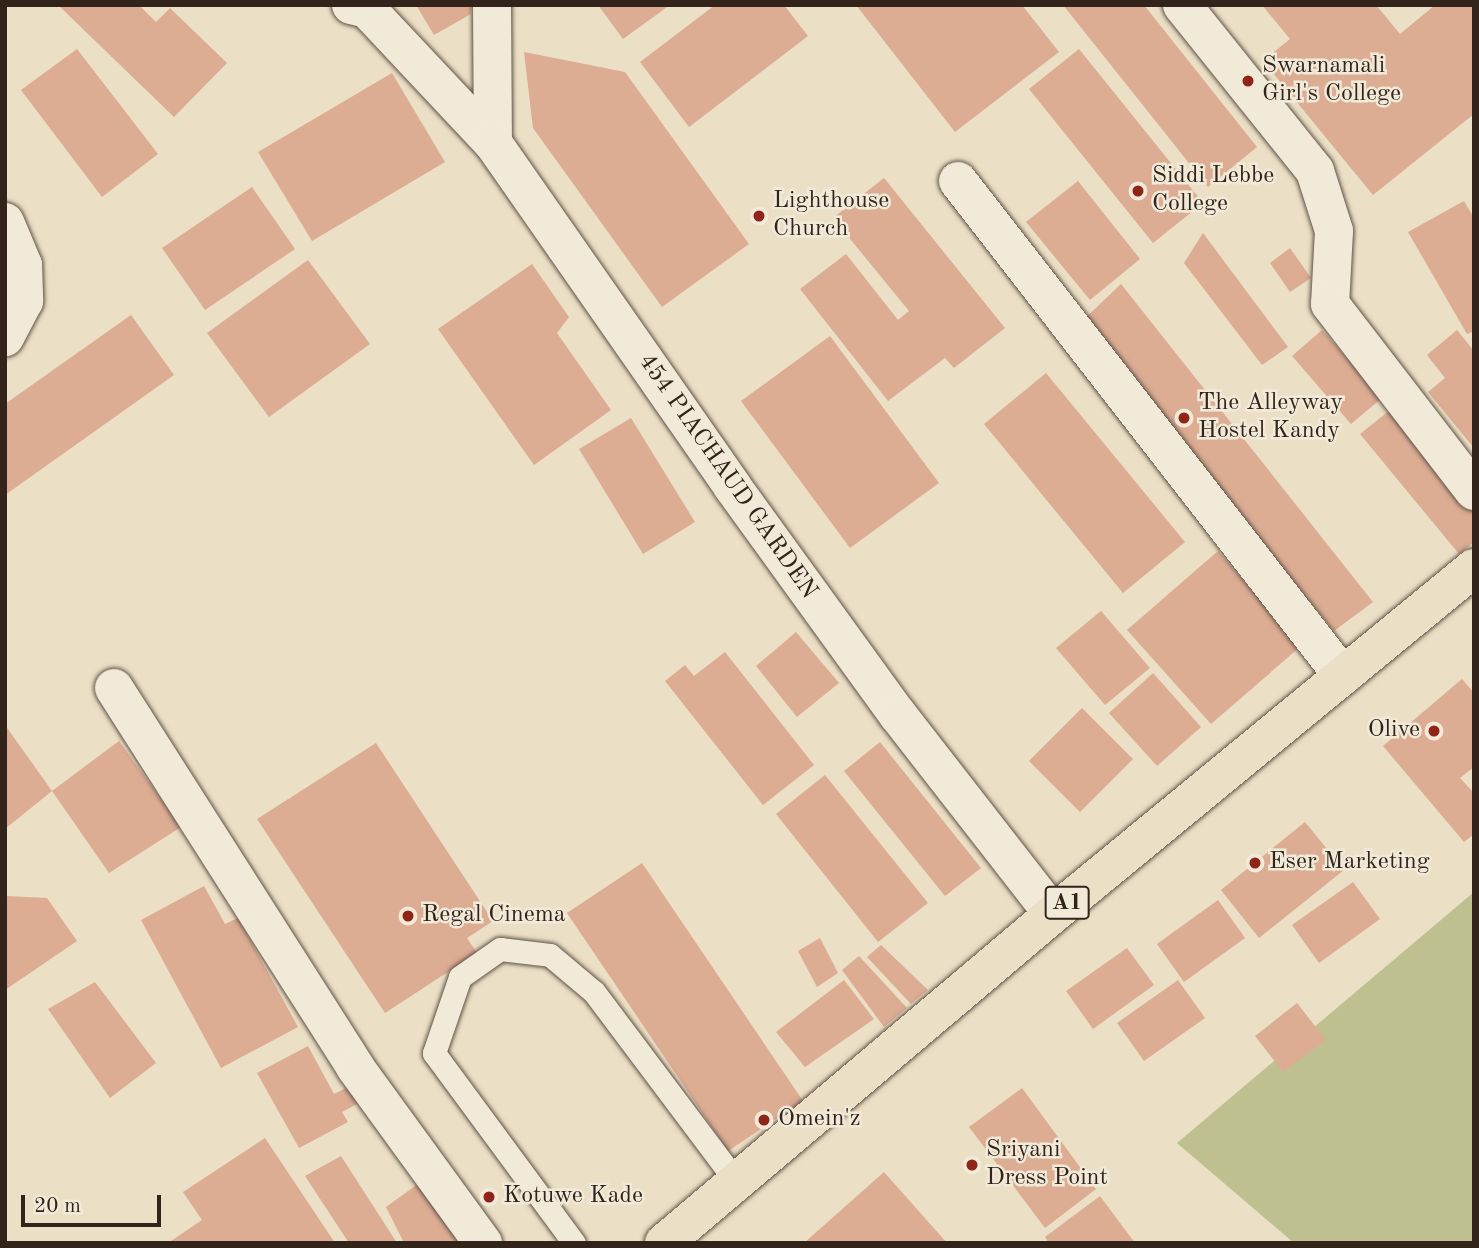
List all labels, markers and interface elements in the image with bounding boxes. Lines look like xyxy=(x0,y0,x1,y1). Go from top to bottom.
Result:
place label: Swarnamali Girl's College xyxy=(1262,53,1401,109)
marker: Swarnamali Girl's College xyxy=(1240,73,1256,89)
place label: Siddi Lebbe College xyxy=(1152,163,1274,219)
marker: Siddi Lebbe College xyxy=(1130,183,1146,199)
place label: Lighthouse Church xyxy=(773,188,889,244)
marker: Lighthouse Church xyxy=(751,208,767,224)
street label: 454 PIACHAUD GARDEN xyxy=(631,349,823,605)
place label: The Alleyway Hostel Kandy xyxy=(1198,390,1343,446)
marker: The Alleyway Hostel Kandy xyxy=(1176,410,1192,426)
place label: Olive xyxy=(1368,717,1420,745)
marker: Olive xyxy=(1426,723,1442,739)
place label: Eser Marketing xyxy=(1269,849,1430,877)
marker: Eser Marketing xyxy=(1247,855,1263,871)
road number: A1 xyxy=(1044,884,1090,922)
place label: Regal Cinema xyxy=(422,902,566,930)
marker: Regal Cinema xyxy=(400,908,416,924)
place label: Omein'z xyxy=(778,1106,861,1134)
marker: Omein'z xyxy=(756,1112,772,1128)
place label: Sriyani Dress Point xyxy=(986,1137,1108,1193)
marker: Sriyani Dress Point xyxy=(964,1157,980,1173)
scale bar xyxy=(24,1182,164,1226)
place label: Kotuwe Kade xyxy=(503,1183,643,1211)
marker: Kotuwe Kade xyxy=(481,1189,497,1205)
text: 20 m xyxy=(34,1196,81,1217)

